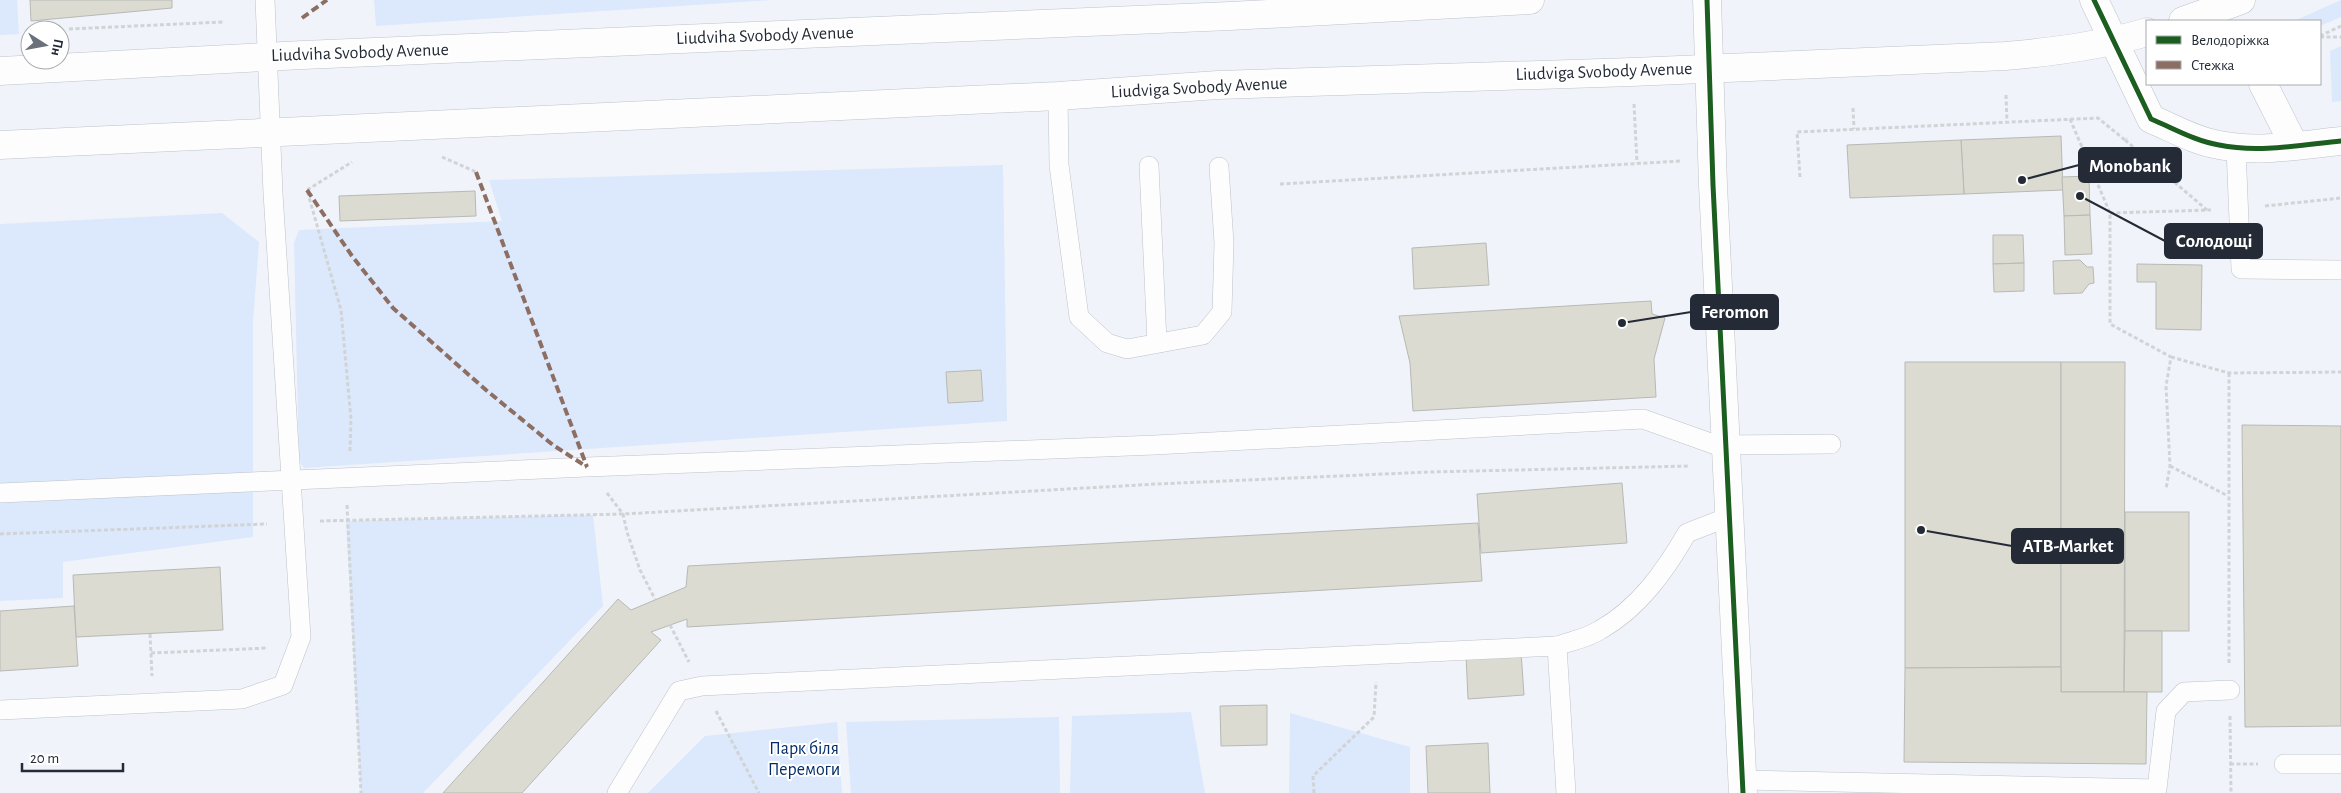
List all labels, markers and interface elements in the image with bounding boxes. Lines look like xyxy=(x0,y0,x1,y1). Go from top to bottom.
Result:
north arrow xyxy=(20,20,70,70)
legend xyxy=(2146,20,2321,85)
street label: Liudviha Svobody Avenue xyxy=(676,24,854,48)
text: Велодоріжка xyxy=(2191,33,2270,48)
text: Пн xyxy=(48,38,65,57)
street label: Liudviha Svobody Avenue xyxy=(271,41,449,65)
text: Стежка xyxy=(2191,58,2235,73)
street label: Liudviga Svobody Avenue xyxy=(1515,60,1693,84)
street label: Liudviga Svobody Avenue xyxy=(1110,74,1288,102)
callout: Monobank xyxy=(2079,148,2181,182)
text: Monobank xyxy=(2089,157,2172,176)
callout: Солодощі xyxy=(2165,224,2262,258)
text: Солодощі xyxy=(2176,232,2252,251)
callout: Feromon xyxy=(1691,295,1778,329)
text: Feromon xyxy=(1701,303,1769,322)
callout: ATB-Market xyxy=(2012,529,2123,563)
text: ATB-Market xyxy=(2022,537,2114,556)
park label: Парк біля Перемоги xyxy=(768,739,840,779)
scale bar xyxy=(22,740,124,772)
text: 20 m xyxy=(30,751,59,766)

